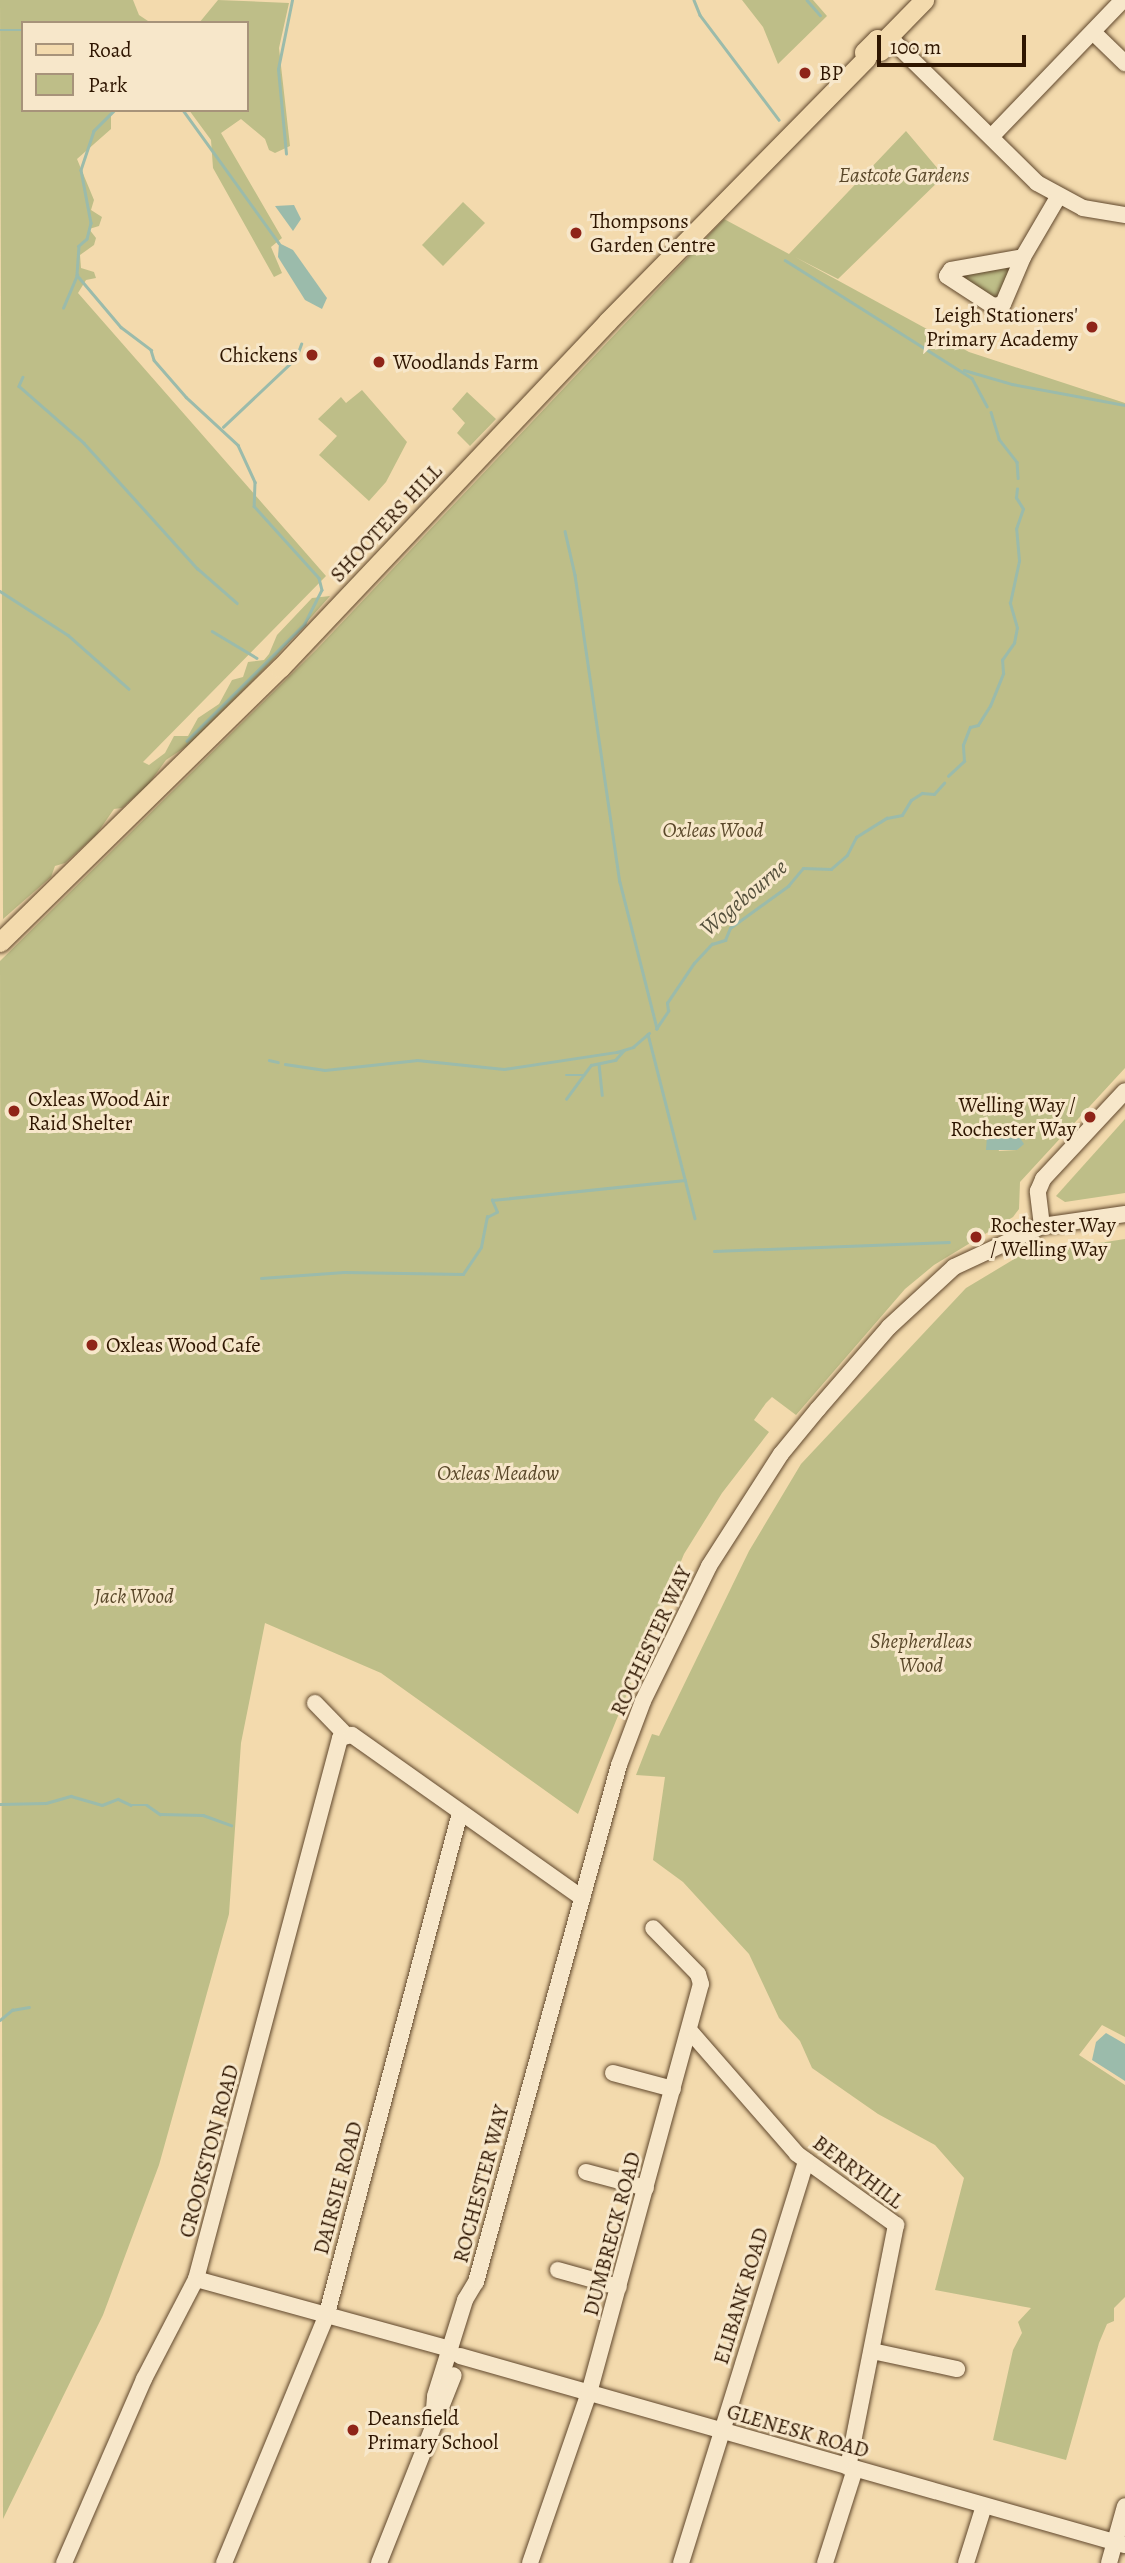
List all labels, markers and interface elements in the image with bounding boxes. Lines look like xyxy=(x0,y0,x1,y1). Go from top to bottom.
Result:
legend xyxy=(21,21,248,112)
scale bar xyxy=(880,21,1029,65)
text: 100 m xyxy=(890,33,941,61)
text: Road xyxy=(88,36,132,64)
place label: BP xyxy=(819,60,843,86)
marker: BP xyxy=(797,65,813,81)
text: Park xyxy=(88,71,127,99)
park label: Eastcote Gardens xyxy=(839,162,969,188)
place label: Thompsons Garden Centre xyxy=(590,208,716,258)
marker: Thompsons Garden Centre xyxy=(568,225,584,241)
place label: Leigh Stationers' Primary Academy xyxy=(926,302,1078,352)
marker: Leigh Stationers' Primary Academy xyxy=(1084,319,1100,335)
place label: Chickens xyxy=(219,342,298,368)
marker: Chickens xyxy=(304,347,320,363)
place label: Woodlands Farm xyxy=(393,349,539,375)
marker: Woodlands Farm xyxy=(371,354,387,370)
street label: SHOOTERS HILL xyxy=(325,459,447,587)
park label: Oxleas Wood xyxy=(663,817,763,843)
water label: Wogebourne xyxy=(695,854,793,942)
place label: Oxleas Wood Air Raid Shelter xyxy=(28,1086,170,1136)
place label: Welling Way / Rochester Way xyxy=(950,1092,1076,1142)
marker: Oxleas Wood Air Raid Shelter xyxy=(6,1103,22,1119)
marker: Welling Way / Rochester Way xyxy=(1082,1109,1098,1125)
place label: Rochester Way / Welling Way xyxy=(990,1212,1116,1262)
marker: Rochester Way / Welling Way xyxy=(968,1229,984,1245)
place label: Oxleas Wood Cafe xyxy=(106,1332,261,1358)
marker: Oxleas Wood Cafe xyxy=(84,1337,100,1353)
park label: Oxleas Meadow xyxy=(437,1460,559,1486)
street label: ROCHESTER WAY xyxy=(605,1562,697,1720)
park label: Jack Wood xyxy=(94,1583,174,1609)
park label: Shepherdleas Wood xyxy=(870,1628,972,1678)
street label: CROOKSTON ROAD xyxy=(174,2062,244,2240)
street label: ROCHESTER WAY xyxy=(448,2103,514,2265)
street label: DAIRSIE ROAD xyxy=(308,2119,368,2257)
street label: BERRYHILL xyxy=(808,2130,908,2214)
street label: DUMBRECK ROAD xyxy=(578,2149,646,2319)
street label: ELIBANK ROAD xyxy=(708,2225,774,2367)
street label: GLENESK ROAD xyxy=(724,2399,872,2463)
place label: Deansfield Primary School xyxy=(367,2405,498,2455)
marker: Deansfield Primary School xyxy=(345,2422,361,2438)

